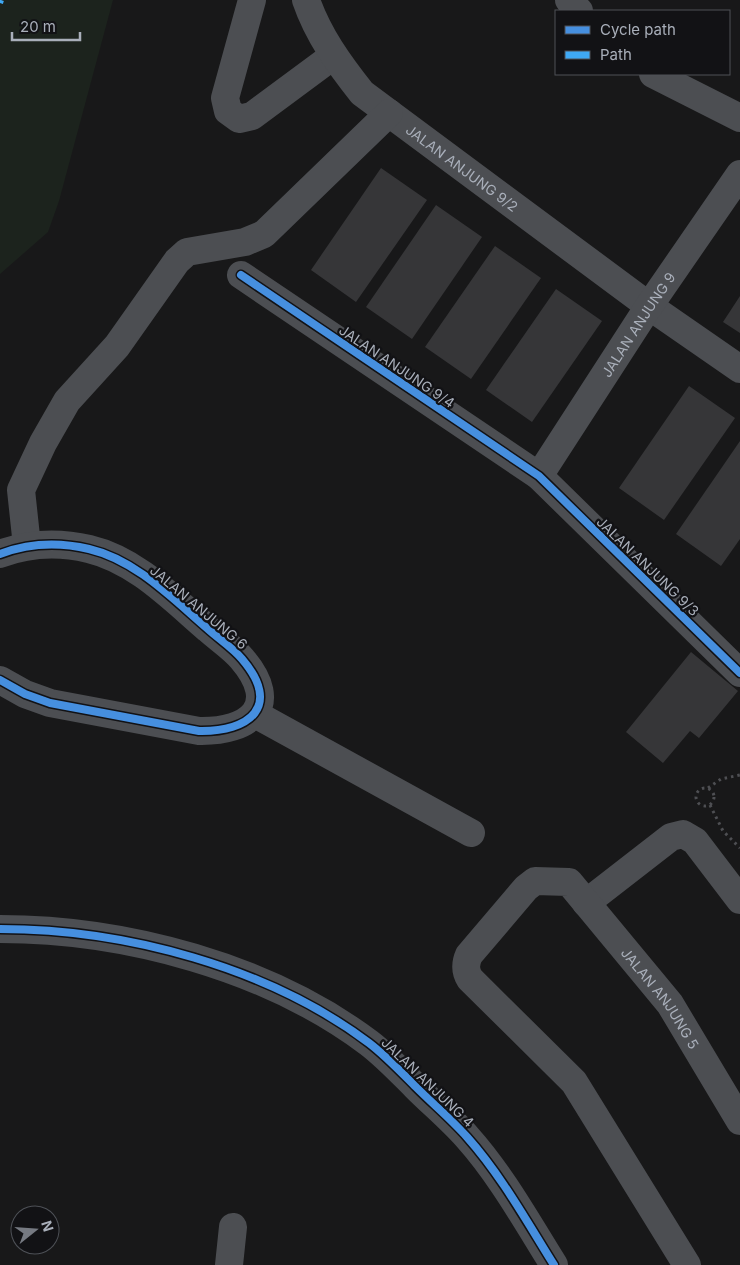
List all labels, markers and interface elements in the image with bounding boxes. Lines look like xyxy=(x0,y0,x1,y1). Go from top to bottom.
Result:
scale bar xyxy=(12,10,80,42)
legend xyxy=(555,10,730,75)
text: 20 m xyxy=(20,17,56,36)
text: Cycle path xyxy=(600,20,676,39)
text: Path xyxy=(600,45,632,64)
street label: JALAN ANJUNG 9/2 xyxy=(403,120,522,215)
street label: JALAN ANJUNG 9 xyxy=(597,269,678,380)
street label: JALAN ANJUNG 9/4 xyxy=(336,321,458,411)
street label: JALAN ANJUNG 9/3 xyxy=(593,513,703,619)
street label: JALAN ANJUNG 6 xyxy=(147,561,251,653)
street label: JALAN ANJUNG 5 xyxy=(618,944,703,1052)
street label: JALAN ANJUNG 4 xyxy=(378,1034,478,1130)
north arrow xyxy=(10,1205,60,1255)
text: N xyxy=(38,1218,58,1234)

